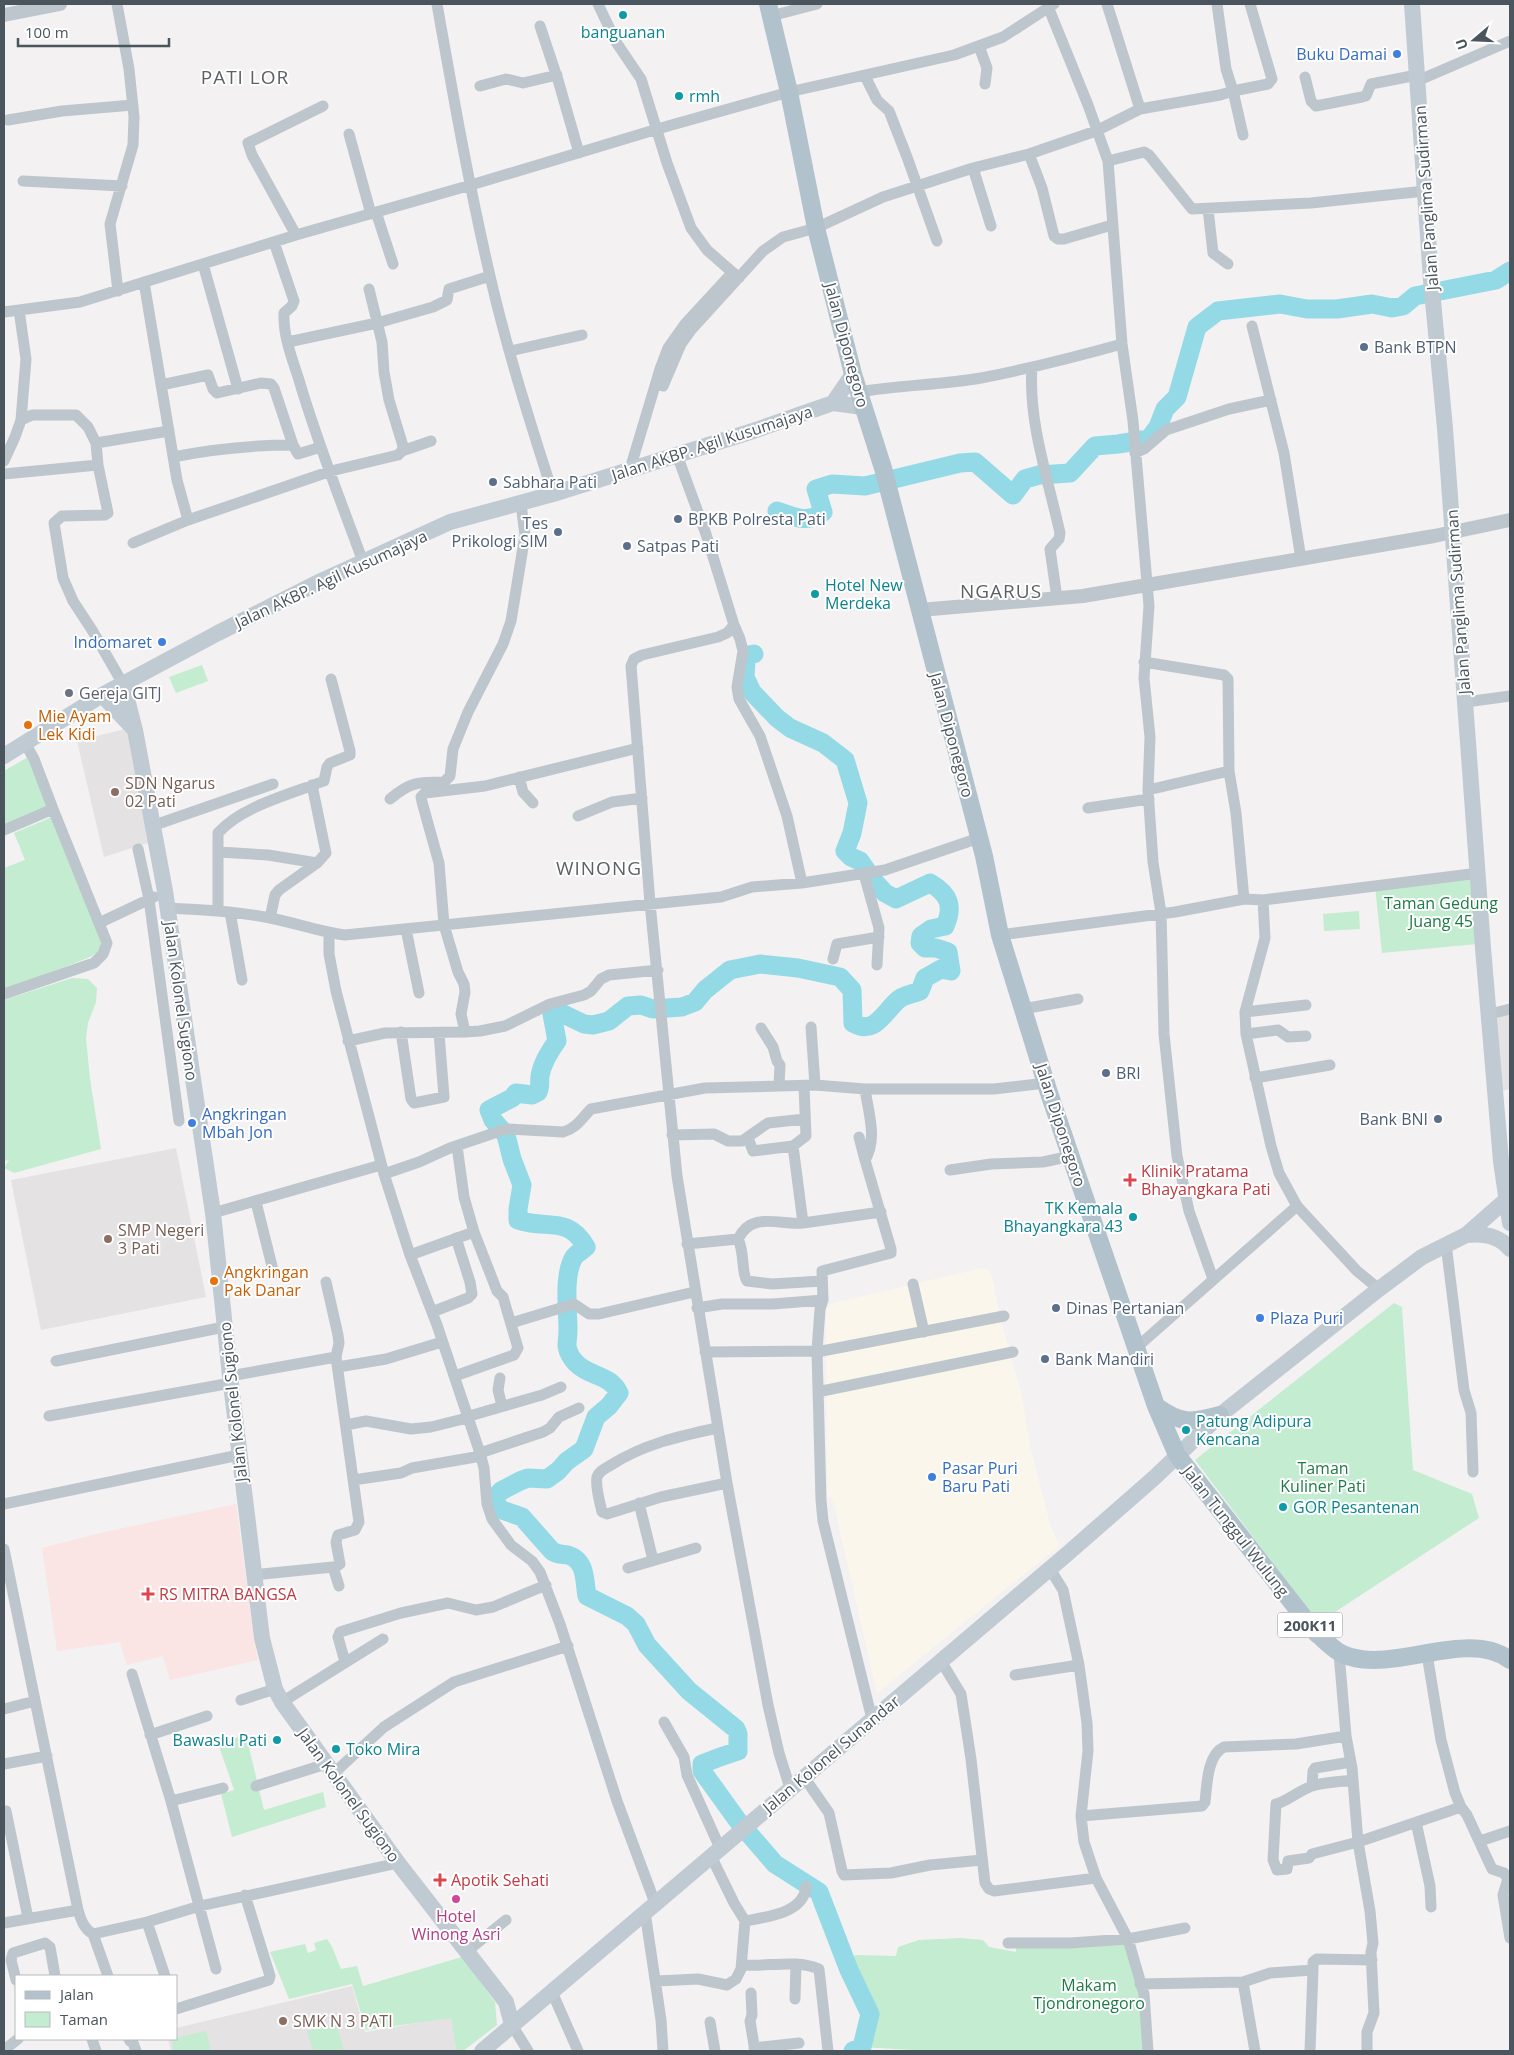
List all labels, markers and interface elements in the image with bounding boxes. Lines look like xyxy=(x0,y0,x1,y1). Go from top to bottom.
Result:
marker: banguanan xyxy=(617,9,629,21)
scale bar xyxy=(18,15,169,47)
north arrow xyxy=(1449,15,1499,65)
place label: banguanan xyxy=(581,21,665,43)
text: 100 m xyxy=(25,22,69,42)
text: U xyxy=(1451,36,1472,52)
place label: Buku Damai xyxy=(1296,43,1387,65)
marker: Buku Damai xyxy=(1391,48,1403,60)
district label: PATI LOR xyxy=(201,64,289,90)
place label: rmh xyxy=(689,85,720,107)
marker: rmh xyxy=(673,90,685,102)
street label: Jalan Panglima Sudirman xyxy=(1409,105,1444,293)
street label: Jalan Diponegoro xyxy=(819,278,874,410)
place label: Bank BTPN xyxy=(1374,336,1456,358)
marker: Bank BTPN xyxy=(1358,341,1370,353)
street label: Jalan AKBP. Agil Kusumajaya xyxy=(607,400,815,487)
place label: Sabhara Pati xyxy=(503,471,597,493)
marker: Sabhara Pati xyxy=(487,476,499,488)
place label: BPKB Polresta Pati xyxy=(688,508,826,530)
street label: Jalan Panglima Sudirman xyxy=(1441,509,1476,697)
place label: Tes Prikologi SIM xyxy=(452,512,548,552)
marker: BPKB Polresta Pati xyxy=(672,513,684,525)
street label: Jalan AKBP. Agil Kusumajaya xyxy=(229,525,431,634)
marker: Tes Prikologi SIM xyxy=(552,526,564,538)
place label: Satpas Pati xyxy=(637,535,719,557)
marker: Satpas Pati xyxy=(621,540,633,552)
place label: Hotel New Merdeka xyxy=(825,574,903,614)
district label: NGARUS xyxy=(960,578,1042,604)
marker: Hotel New Merdeka xyxy=(809,588,821,600)
place label: Indomaret xyxy=(73,631,152,653)
marker: Indomaret xyxy=(156,636,168,648)
street label: Jalan Diponegoro xyxy=(924,668,979,800)
place label: Gereja GITJ xyxy=(79,682,161,704)
marker: Gereja GITJ xyxy=(63,687,75,699)
place label: Mie Ayam Lek Kidi xyxy=(38,705,111,745)
marker: Mie Ayam Lek Kidi xyxy=(22,719,34,731)
place label: SDN Ngarus 02 Pati xyxy=(125,772,215,812)
marker: SDN Ngarus 02 Pati xyxy=(109,786,121,798)
district label: WINONG xyxy=(556,855,642,881)
park label: Taman Gedung Juang 45 xyxy=(1384,892,1498,932)
street label: Jalan Kolonel Sugiono xyxy=(159,918,203,1082)
street label: Jalan Diponegoro xyxy=(1030,1059,1091,1189)
place label: BRI xyxy=(1116,1062,1141,1084)
marker: BRI xyxy=(1100,1067,1112,1079)
place label: Angkringan Mbah Jon xyxy=(202,1103,287,1143)
place label: Bank BNI xyxy=(1360,1108,1428,1130)
marker: Bank BNI xyxy=(1432,1113,1444,1125)
marker: Angkringan Mbah Jon xyxy=(186,1117,198,1129)
place label: Klinik Pratama Bhayangkara Pati xyxy=(1141,1160,1271,1200)
marker: Klinik Pratama Bhayangkara Pati xyxy=(1123,1173,1137,1187)
place label: TK Kemala Bhayangkara 43 xyxy=(1003,1197,1123,1237)
marker: TK Kemala Bhayangkara 43 xyxy=(1127,1211,1139,1223)
place label: SMP Negeri 3 Pati xyxy=(118,1219,204,1259)
marker: SMP Negeri 3 Pati xyxy=(102,1233,114,1245)
place label: Angkringan Pak Danar xyxy=(224,1261,309,1301)
marker: Angkringan Pak Danar xyxy=(208,1275,220,1287)
place label: Dinas Pertanian xyxy=(1066,1297,1184,1319)
marker: Dinas Pertanian xyxy=(1050,1302,1062,1314)
place label: Plaza Puri xyxy=(1270,1307,1343,1329)
marker: Plaza Puri xyxy=(1254,1312,1266,1324)
street label: Jalan Kolonel Sugiono xyxy=(214,1321,253,1485)
place label: Bank Mandiri xyxy=(1055,1348,1154,1370)
marker: Bank Mandiri xyxy=(1039,1353,1051,1365)
place label: Patung Adipura Kencana xyxy=(1196,1410,1312,1450)
marker: Patung Adipura Kencana xyxy=(1180,1424,1192,1436)
place label: Pasar Puri Baru Pati xyxy=(942,1457,1018,1497)
park label: Taman Kuliner Pati xyxy=(1280,1457,1366,1497)
street label: Jalan Tunggul Wulung xyxy=(1177,1459,1294,1601)
marker: Pasar Puri Baru Pati xyxy=(926,1471,938,1483)
place label: GOR Pesantenan xyxy=(1293,1496,1419,1518)
marker: GOR Pesantenan xyxy=(1277,1501,1289,1513)
place label: RS MITRA BANGSA xyxy=(159,1583,298,1605)
marker: RS MITRA BANGSA xyxy=(141,1587,155,1601)
road number: 200K11 xyxy=(1278,1612,1342,1638)
street label: Jalan Kolonel Sunandar xyxy=(756,1690,904,1819)
street label: Jalan Kolonel Sugiono xyxy=(292,1722,405,1866)
place label: Bawaslu Pati xyxy=(173,1729,267,1751)
marker: Bawaslu Pati xyxy=(271,1734,283,1746)
place label: Toko Mira xyxy=(346,1738,420,1760)
marker: Toko Mira xyxy=(330,1743,342,1755)
place label: Apotik Sehati xyxy=(451,1869,549,1891)
marker: Apotik Sehati xyxy=(433,1873,447,1887)
marker: Hotel Winong Asri xyxy=(450,1893,462,1905)
place label: Hotel Winong Asri xyxy=(411,1905,501,1945)
park label: Makam Tjondronegoro xyxy=(1033,1974,1145,2014)
legend xyxy=(15,1975,178,2040)
text: Jalan xyxy=(58,1984,94,2004)
text: Taman xyxy=(60,2009,108,2029)
place label: SMK N 3 PATI xyxy=(293,2010,393,2032)
marker: SMK N 3 PATI xyxy=(277,2015,289,2027)

